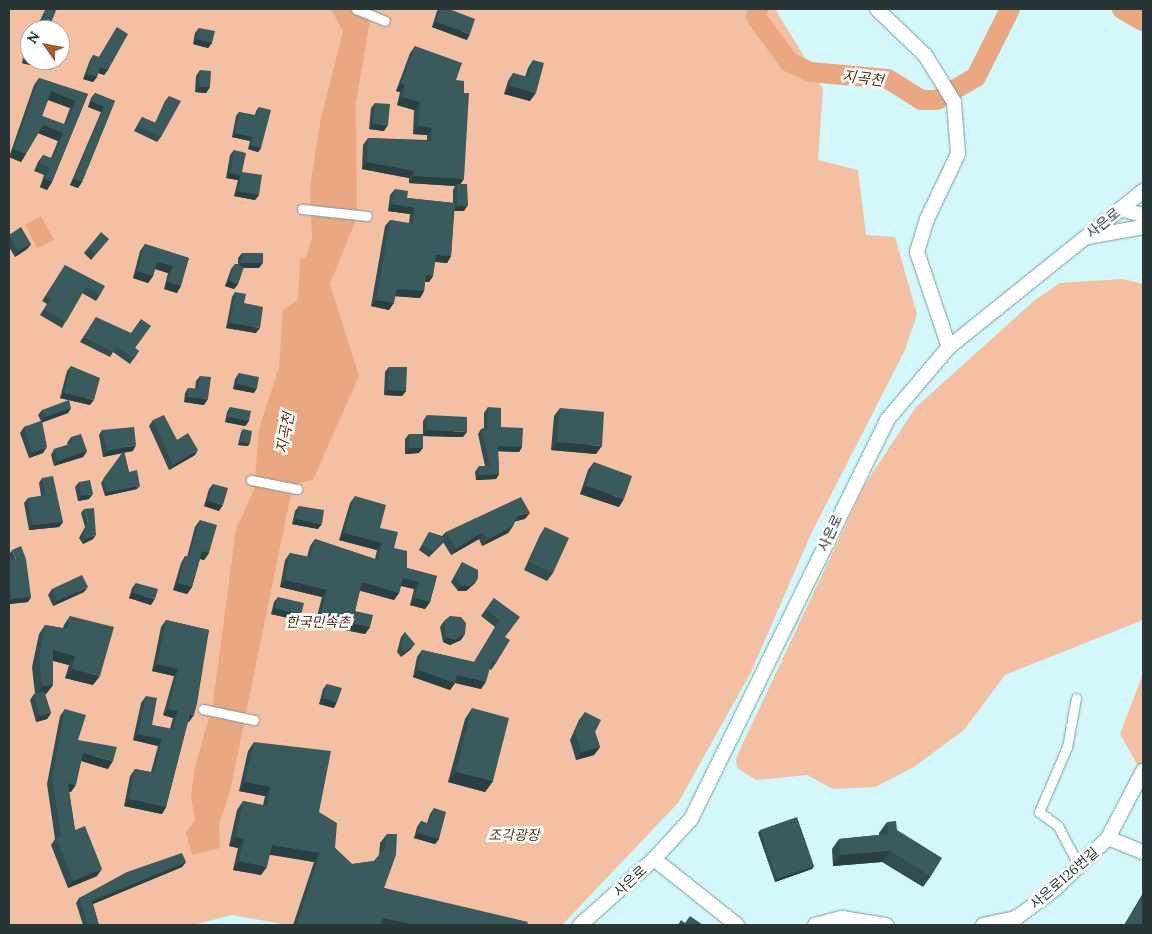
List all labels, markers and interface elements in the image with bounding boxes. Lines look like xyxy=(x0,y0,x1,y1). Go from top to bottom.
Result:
north arrow xyxy=(20,20,70,70)
text: N xyxy=(23,28,44,47)
water label: 지곡천 xyxy=(841,67,885,89)
street label: 사은로 xyxy=(1083,204,1123,242)
water label: 지곡천 xyxy=(272,411,298,455)
street label: 사은로 xyxy=(814,512,846,554)
park label: 한국민속촌 xyxy=(286,614,350,630)
park label: 조각광장 xyxy=(488,827,540,843)
street label: 사은로126번길 xyxy=(1026,844,1102,912)
street label: 사은로 xyxy=(610,862,650,900)

